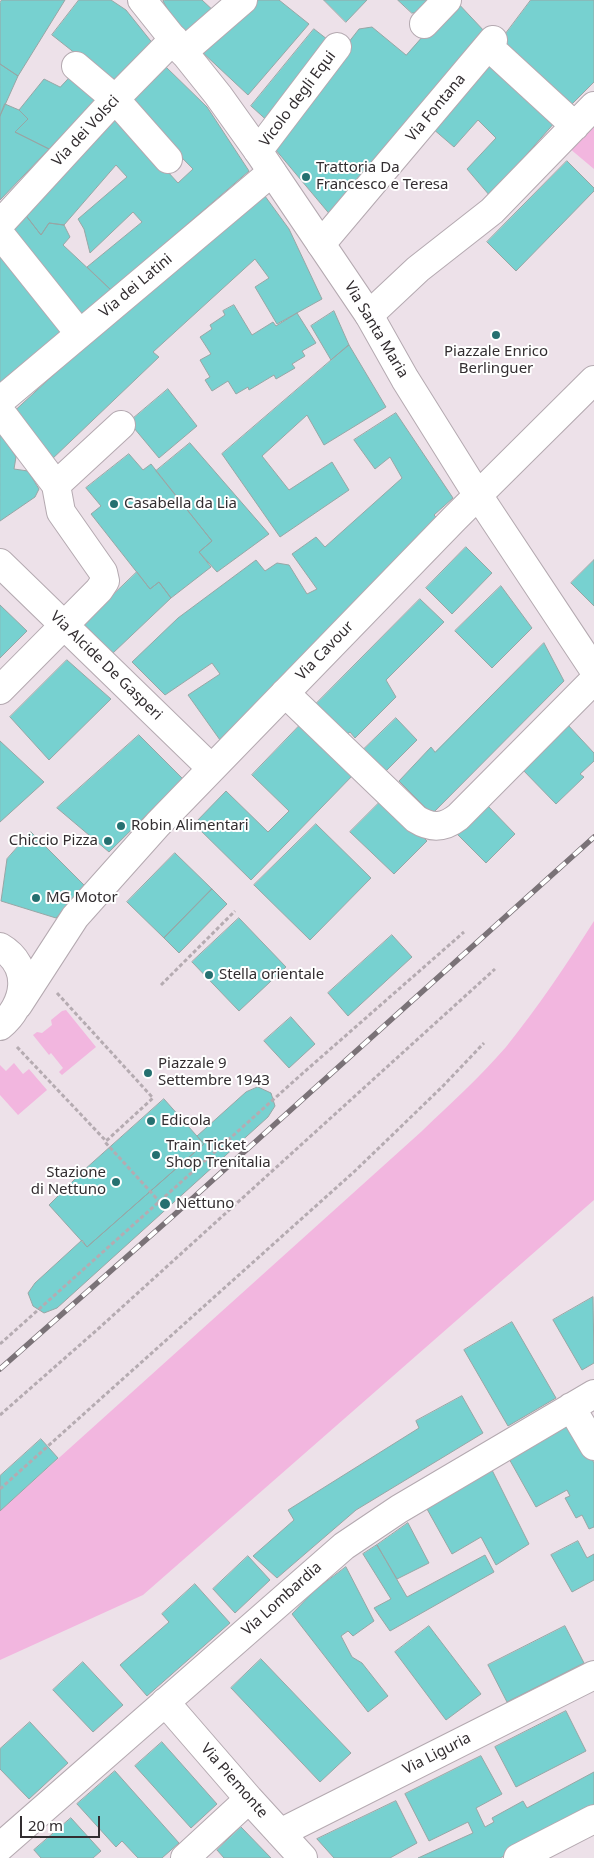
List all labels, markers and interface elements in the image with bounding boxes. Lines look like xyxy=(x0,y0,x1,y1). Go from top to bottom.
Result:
street label: Vicolo degli Equi xyxy=(256,48,340,150)
street label: Via Fontana xyxy=(402,70,470,146)
street label: Via dei Volsci xyxy=(49,92,123,170)
place label: Trattoria Da Francesco e Teresa xyxy=(316,159,448,194)
marker: Trattoria Da Francesco e Teresa xyxy=(300,171,312,183)
street label: Via dei Latini xyxy=(96,250,176,322)
street label: Via Santa Maria xyxy=(340,279,412,381)
marker: Piazzale Enrico Berlinguer xyxy=(490,329,502,341)
place label: Piazzale Enrico Berlinguer xyxy=(444,343,548,378)
place label: Casabella da Lia xyxy=(124,495,237,513)
marker: Casabella da Lia xyxy=(108,498,120,510)
street label: Via Alcide De Gasperi xyxy=(46,608,166,724)
street label: Via Cavour xyxy=(292,618,358,684)
place label: Robin Alimentari xyxy=(131,817,249,835)
marker: Robin Alimentari xyxy=(115,820,127,832)
place label: Chiccio Pizza xyxy=(9,832,98,850)
marker: Chiccio Pizza xyxy=(102,835,114,847)
place label: MG Motor xyxy=(46,889,118,907)
marker: MG Motor xyxy=(30,892,42,904)
place label: Stella orientale xyxy=(219,966,324,984)
marker: Stella orientale xyxy=(203,969,215,981)
place label: Piazzale 9 Settembre 1943 xyxy=(158,1055,270,1090)
marker: Piazzale 9 Settembre 1943 xyxy=(142,1067,154,1079)
place label: Edicola xyxy=(161,1112,211,1130)
marker: Edicola xyxy=(145,1115,157,1127)
place label: Train Ticket Shop Trenitalia xyxy=(166,1137,271,1172)
marker: Train Ticket Shop Trenitalia xyxy=(150,1149,162,1161)
place label: Stazione di Nettuno xyxy=(31,1164,106,1199)
marker: Stazione di Nettuno xyxy=(110,1176,122,1188)
place label: Nettuno xyxy=(176,1195,234,1213)
marker: Nettuno xyxy=(158,1197,172,1211)
street label: Via Lombardia xyxy=(238,1558,326,1640)
street label: Via Liguria xyxy=(400,1729,474,1779)
street label: Via Piemonte xyxy=(197,1740,271,1822)
scale bar xyxy=(22,1806,102,1838)
text: 20 m xyxy=(28,1815,63,1835)

